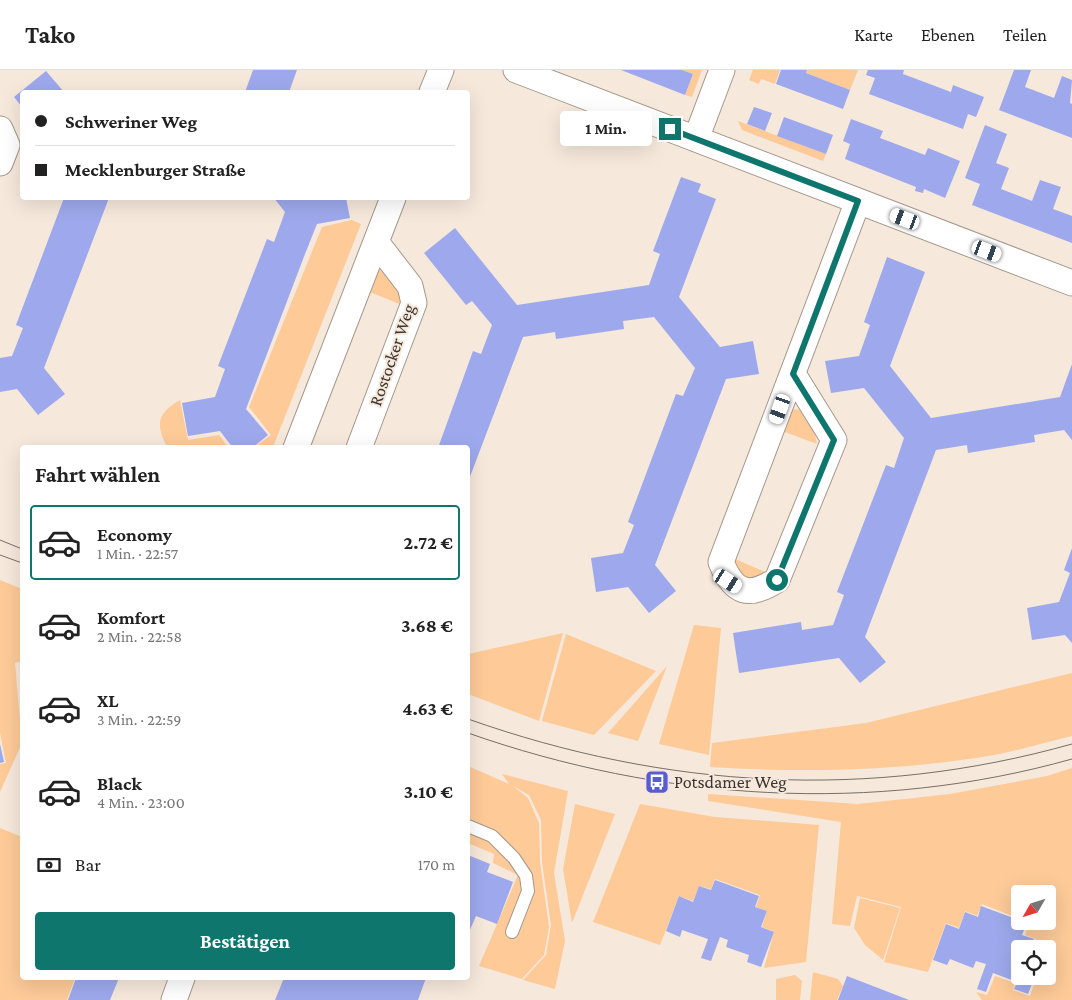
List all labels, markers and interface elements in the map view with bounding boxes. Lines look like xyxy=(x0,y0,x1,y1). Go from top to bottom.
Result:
text: Tako xyxy=(25,21,75,48)
text: Karte xyxy=(854,25,893,45)
text: Ebenen xyxy=(921,25,975,45)
text: Teilen xyxy=(1003,25,1047,45)
text: Schweriner Weg xyxy=(65,111,197,132)
callout: 1 Min. xyxy=(560,112,652,146)
route end xyxy=(659,118,681,140)
text: 1 Min. xyxy=(585,120,627,137)
text: Mecklenburger Straße xyxy=(65,159,246,180)
car xyxy=(888,207,921,231)
car xyxy=(970,239,1003,263)
street label: Rostocker Weg xyxy=(365,301,419,409)
car xyxy=(767,392,792,426)
text: Fahrt wählen xyxy=(35,462,160,487)
icon: car xyxy=(37,520,82,565)
text: Economy xyxy=(97,524,172,545)
text: 2.72 € xyxy=(404,532,453,553)
text: 1 Min. · 22:57 xyxy=(97,545,178,562)
car xyxy=(711,567,744,595)
route start xyxy=(766,569,788,591)
icon: car xyxy=(37,603,82,648)
text: Komfort xyxy=(97,607,165,628)
text: 3.68 € xyxy=(401,615,453,636)
text: 2 Min. · 22:58 xyxy=(97,628,182,645)
icon: car xyxy=(37,686,82,731)
text: XL xyxy=(97,690,119,711)
text: 4.63 € xyxy=(402,698,453,719)
text: 3 Min. · 22:59 xyxy=(97,711,181,728)
icon: car xyxy=(37,769,82,814)
bus stop icon: Potsdamer Weg xyxy=(644,769,670,795)
place label: Potsdamer Weg xyxy=(674,772,787,792)
text: Black xyxy=(97,773,142,794)
text: 3.10 € xyxy=(404,781,453,802)
text: 4 Min. · 23:00 xyxy=(97,794,185,811)
icon: cash xyxy=(35,851,63,879)
text: Bar xyxy=(75,854,101,875)
text: 170 m xyxy=(418,856,455,873)
north arrow xyxy=(1011,885,1056,930)
map controls xyxy=(1011,885,1056,985)
button: Bestätigen xyxy=(35,912,455,970)
button: locate xyxy=(1011,940,1056,985)

